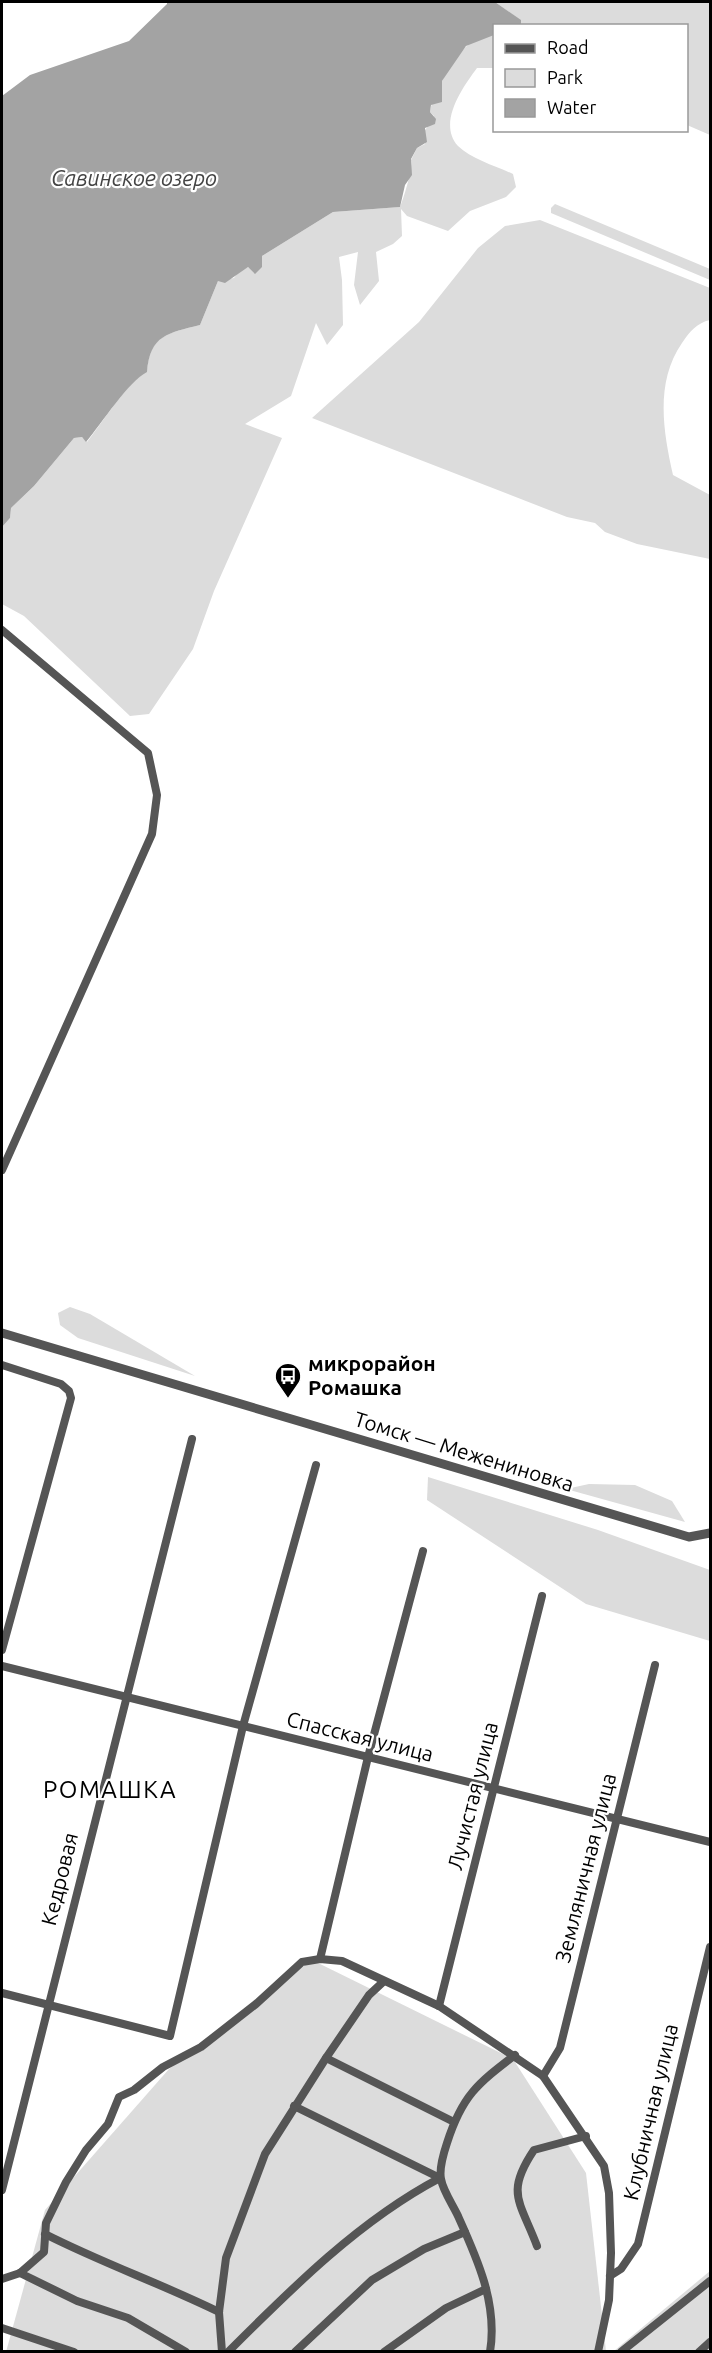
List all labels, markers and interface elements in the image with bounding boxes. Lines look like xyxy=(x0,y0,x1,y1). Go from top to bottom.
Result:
legend xyxy=(493,24,688,132)
text: Road xyxy=(547,37,589,57)
text: Park xyxy=(547,67,583,87)
text: Water xyxy=(547,97,597,117)
water label: Савинское озеро xyxy=(51,165,217,190)
place label: микрорайон Ромашка xyxy=(308,1351,436,1399)
bus stop icon: микрорайон Ромашка xyxy=(273,1361,303,1399)
street label: Томск — Межениновка xyxy=(352,1406,577,1496)
street label: Спасская улица xyxy=(284,1706,436,1766)
street label: Лучистая улица xyxy=(442,1719,502,1872)
street label: Земляничная улица xyxy=(550,1770,620,1965)
district label: РОМАШКА xyxy=(43,1776,177,1803)
street label: Кедровая xyxy=(36,1830,82,1928)
street label: Клубничная улица xyxy=(618,2021,682,2202)

